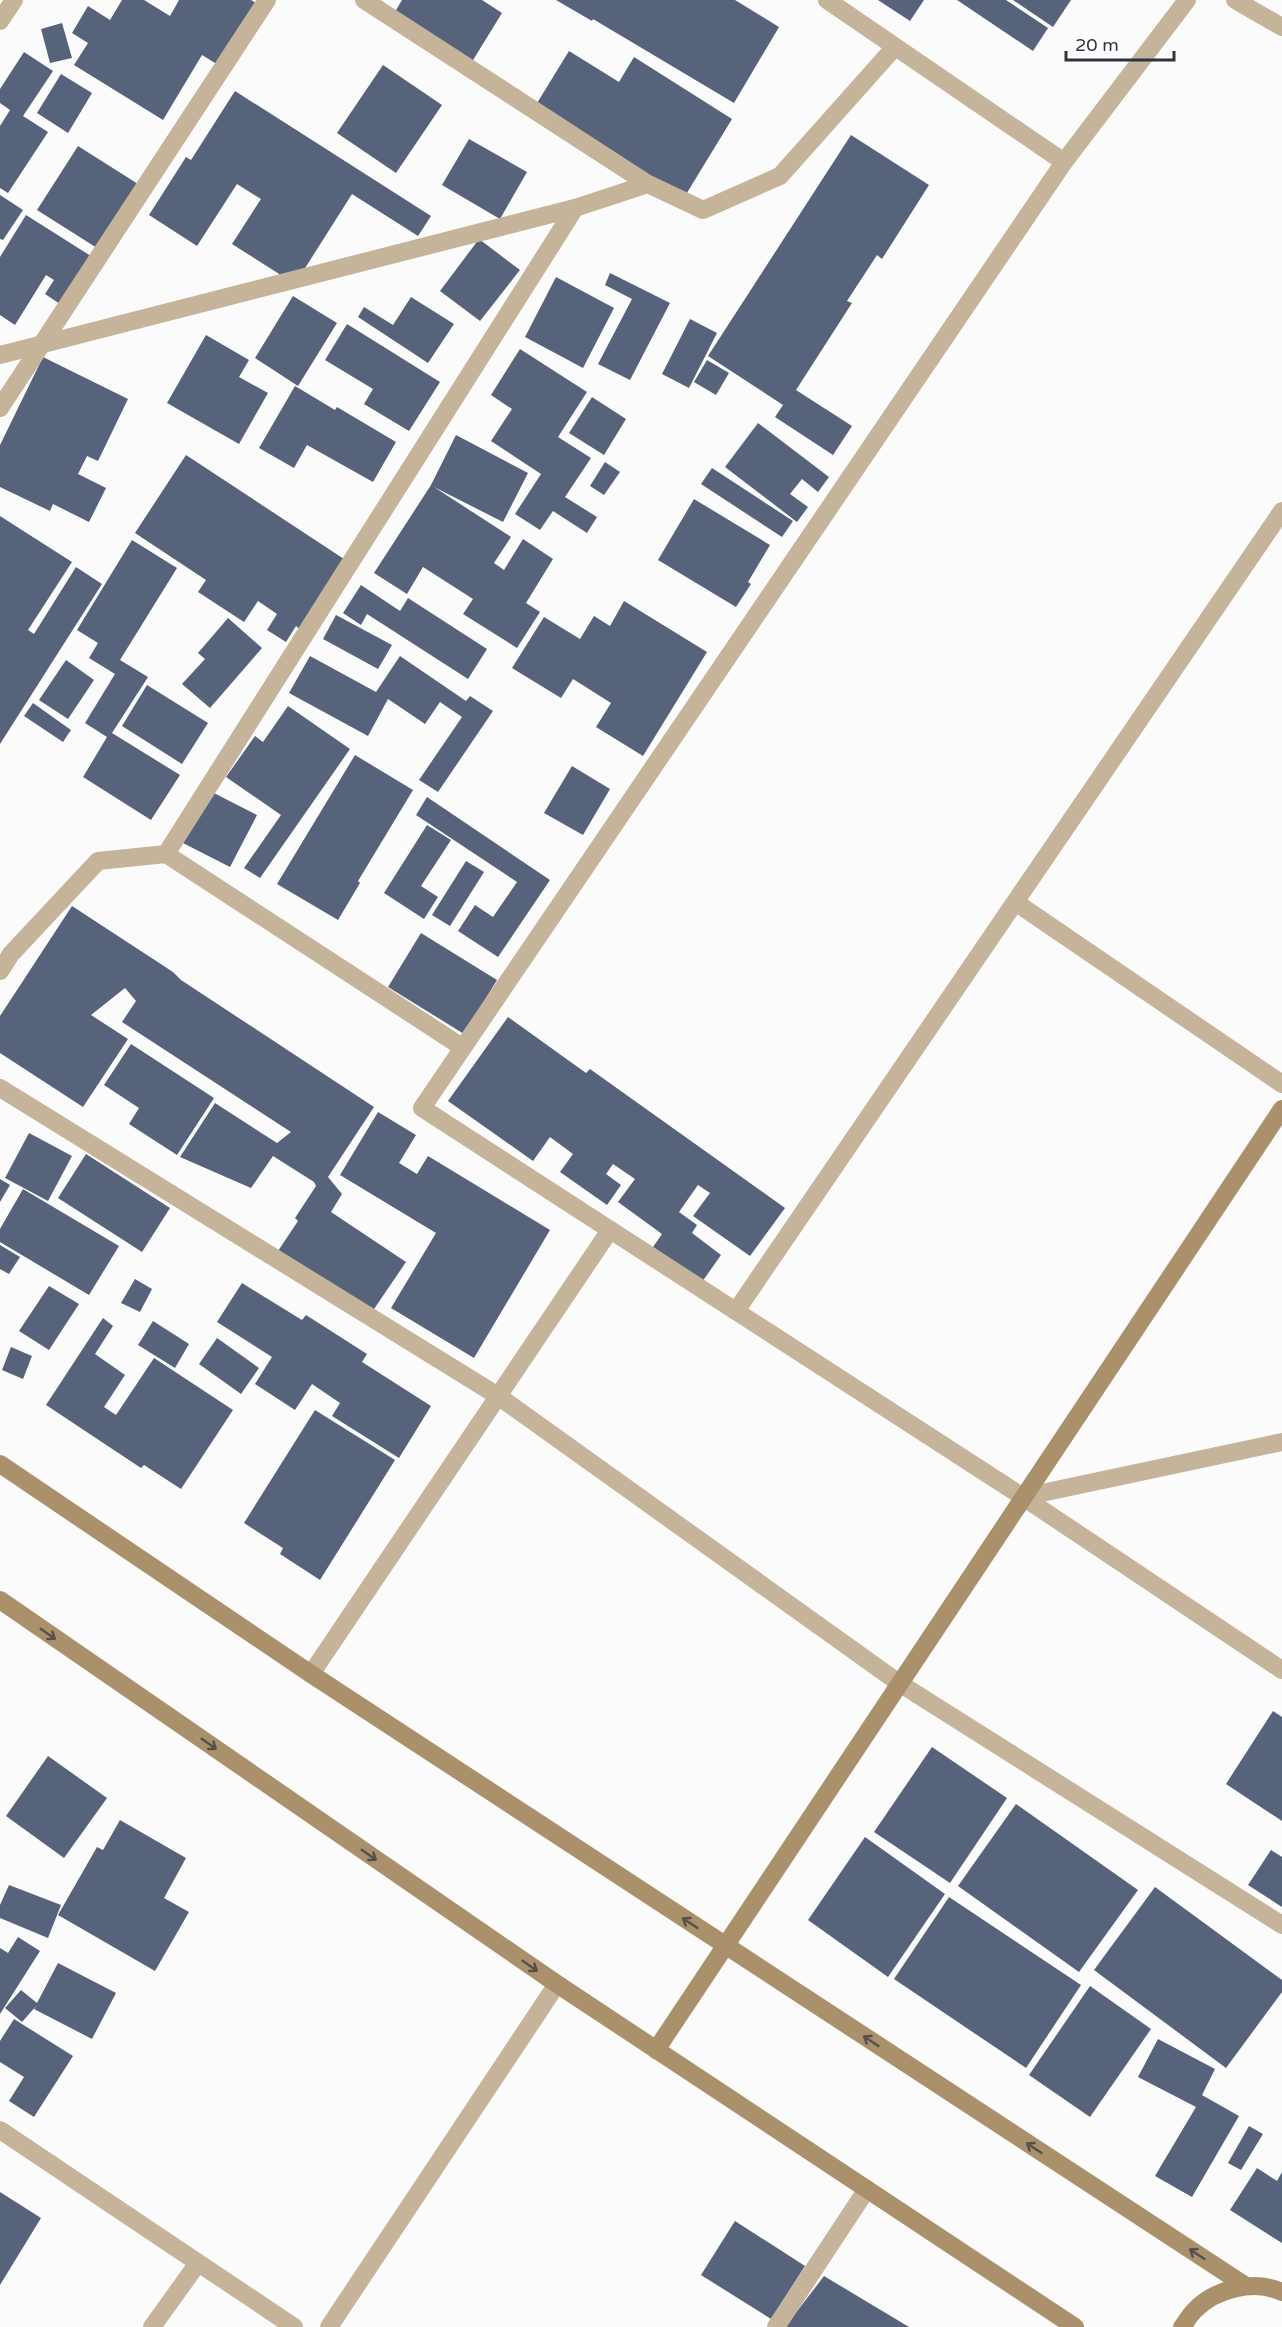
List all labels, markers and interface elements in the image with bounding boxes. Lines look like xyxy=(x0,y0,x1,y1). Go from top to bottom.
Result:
scale bar xyxy=(1066,24,1174,62)
text: 20 m xyxy=(1075,34,1119,56)
one-way arrow xyxy=(40,1628,56,1640)
one-way arrow xyxy=(200,1738,216,1750)
one-way arrow xyxy=(361,1849,377,1861)
one-way arrow xyxy=(682,1916,699,1928)
one-way arrow xyxy=(521,1960,538,1972)
one-way arrow xyxy=(863,2035,880,2047)
one-way arrow xyxy=(1026,2141,1043,2153)
one-way arrow xyxy=(1189,2248,1206,2260)

